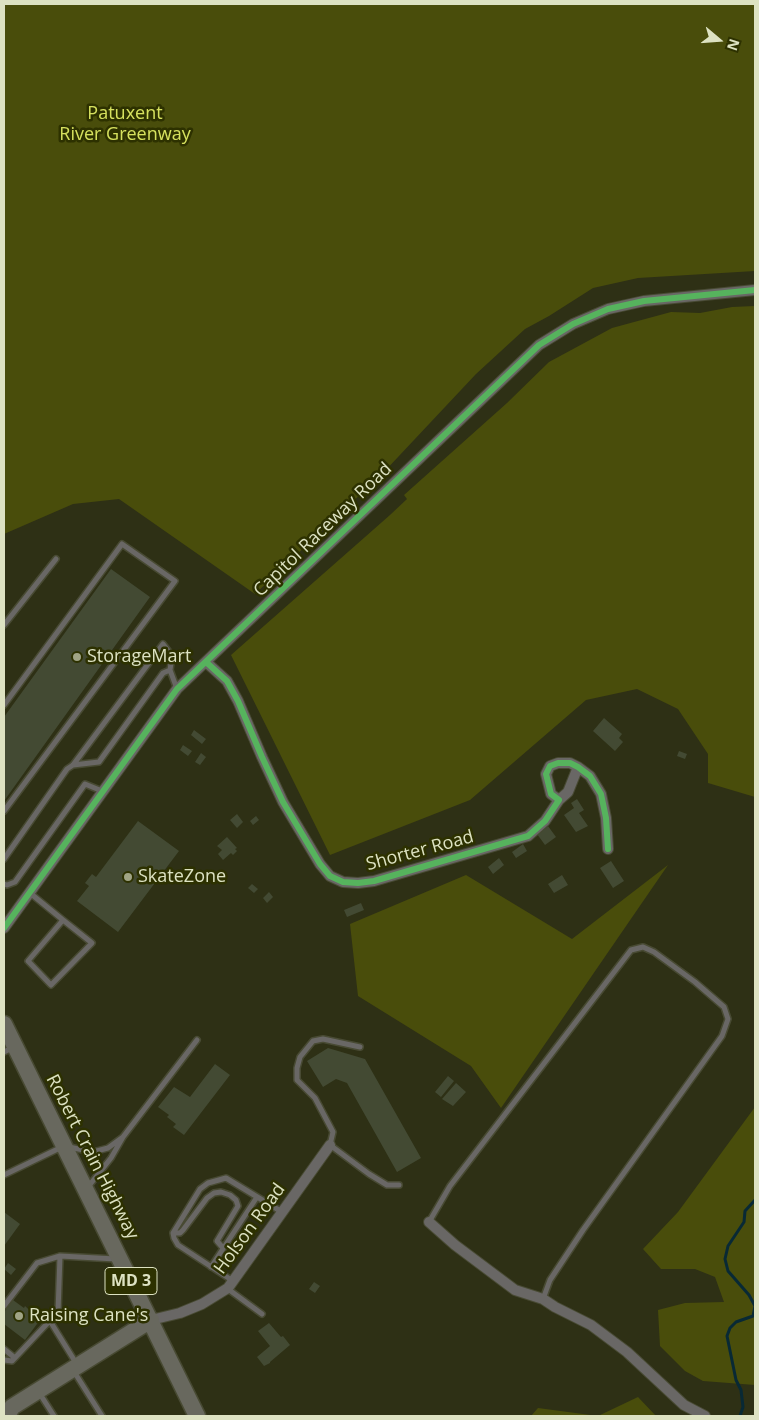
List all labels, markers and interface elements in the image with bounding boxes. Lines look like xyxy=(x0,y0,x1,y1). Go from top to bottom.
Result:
north arrow xyxy=(694,15,744,65)
text: N xyxy=(723,36,745,53)
park label: Patuxent River Greenway xyxy=(59,103,191,146)
street label: Capitol Raceway Road xyxy=(249,458,397,602)
place label: StorageMart xyxy=(87,646,191,668)
marker: StorageMart xyxy=(71,651,83,663)
street label: Shorter Road xyxy=(364,826,476,876)
place label: SkateZone xyxy=(138,866,226,888)
marker: SkateZone xyxy=(122,871,134,883)
street label: Robert Crain Highway xyxy=(41,1071,143,1243)
street label: Holson Road xyxy=(210,1179,290,1279)
road number: MD 3 xyxy=(105,1268,157,1294)
place label: Raising Cane's xyxy=(29,1305,148,1327)
marker: Raising Cane's xyxy=(13,1310,25,1322)

